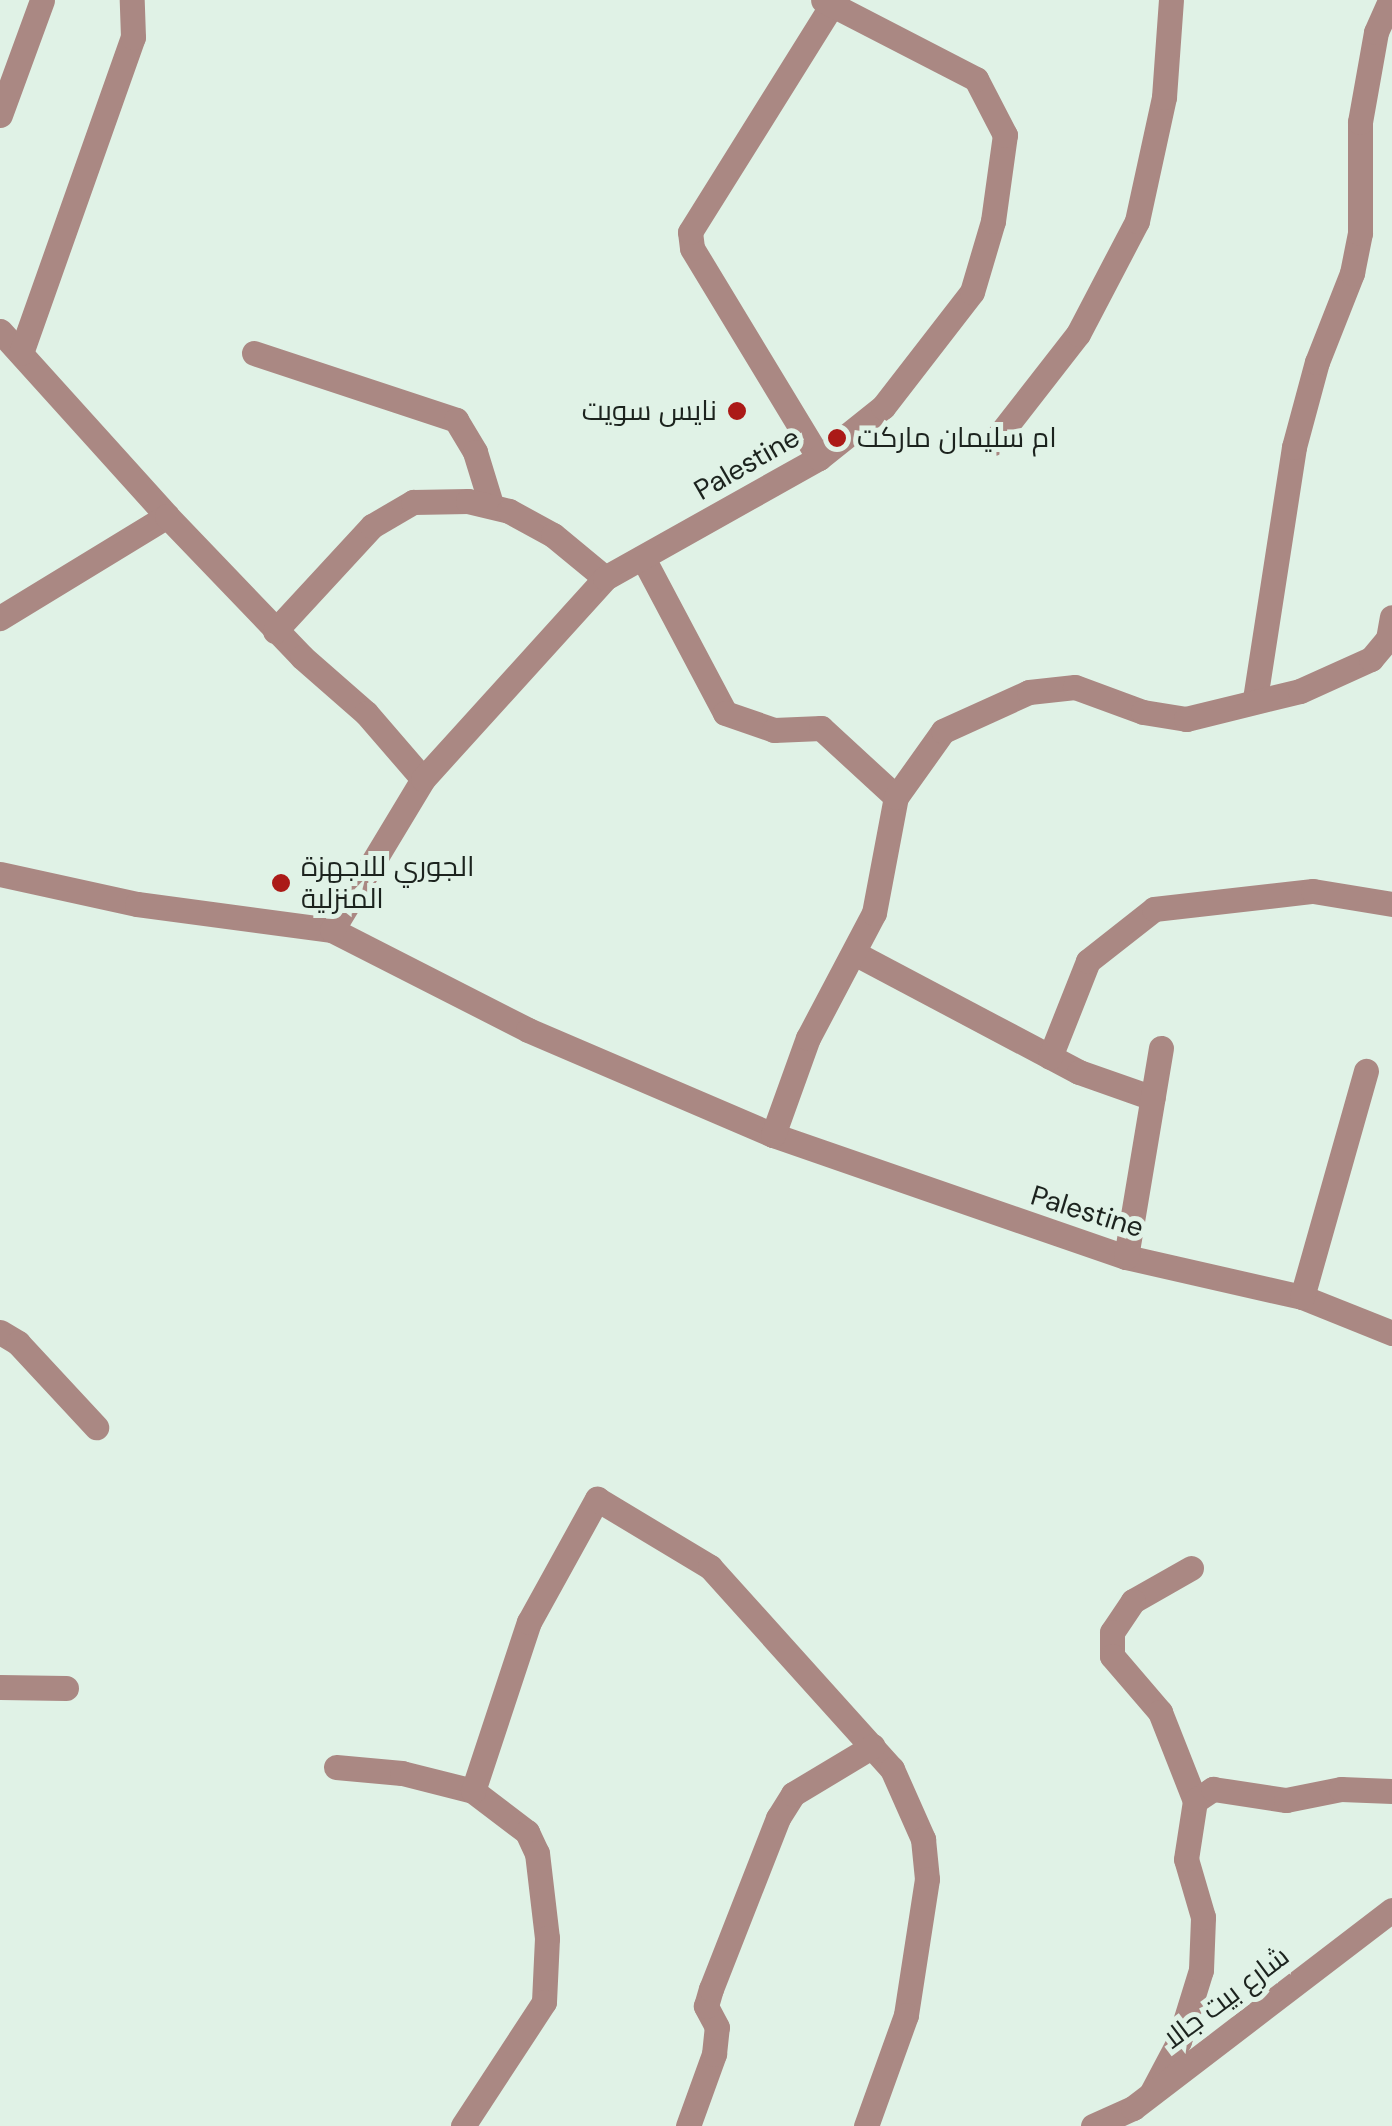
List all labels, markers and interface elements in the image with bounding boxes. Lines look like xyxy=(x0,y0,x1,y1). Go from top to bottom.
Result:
place label: نايس سويت xyxy=(582,394,717,428)
marker: نايس سويت xyxy=(726,400,748,422)
street label: Palestine xyxy=(688,420,806,508)
place label: ام سليمان ماركت xyxy=(857,421,1057,455)
marker: ام سليمان ماركت xyxy=(826,427,848,449)
place label: الجوري للاجهزة المنزلية xyxy=(301,850,474,916)
marker: الجوري للاجهزة المنزلية xyxy=(270,872,292,894)
street label: Palestine xyxy=(1027,1179,1147,1245)
street label: شارع بيت جالا xyxy=(1156,1940,1296,2056)

